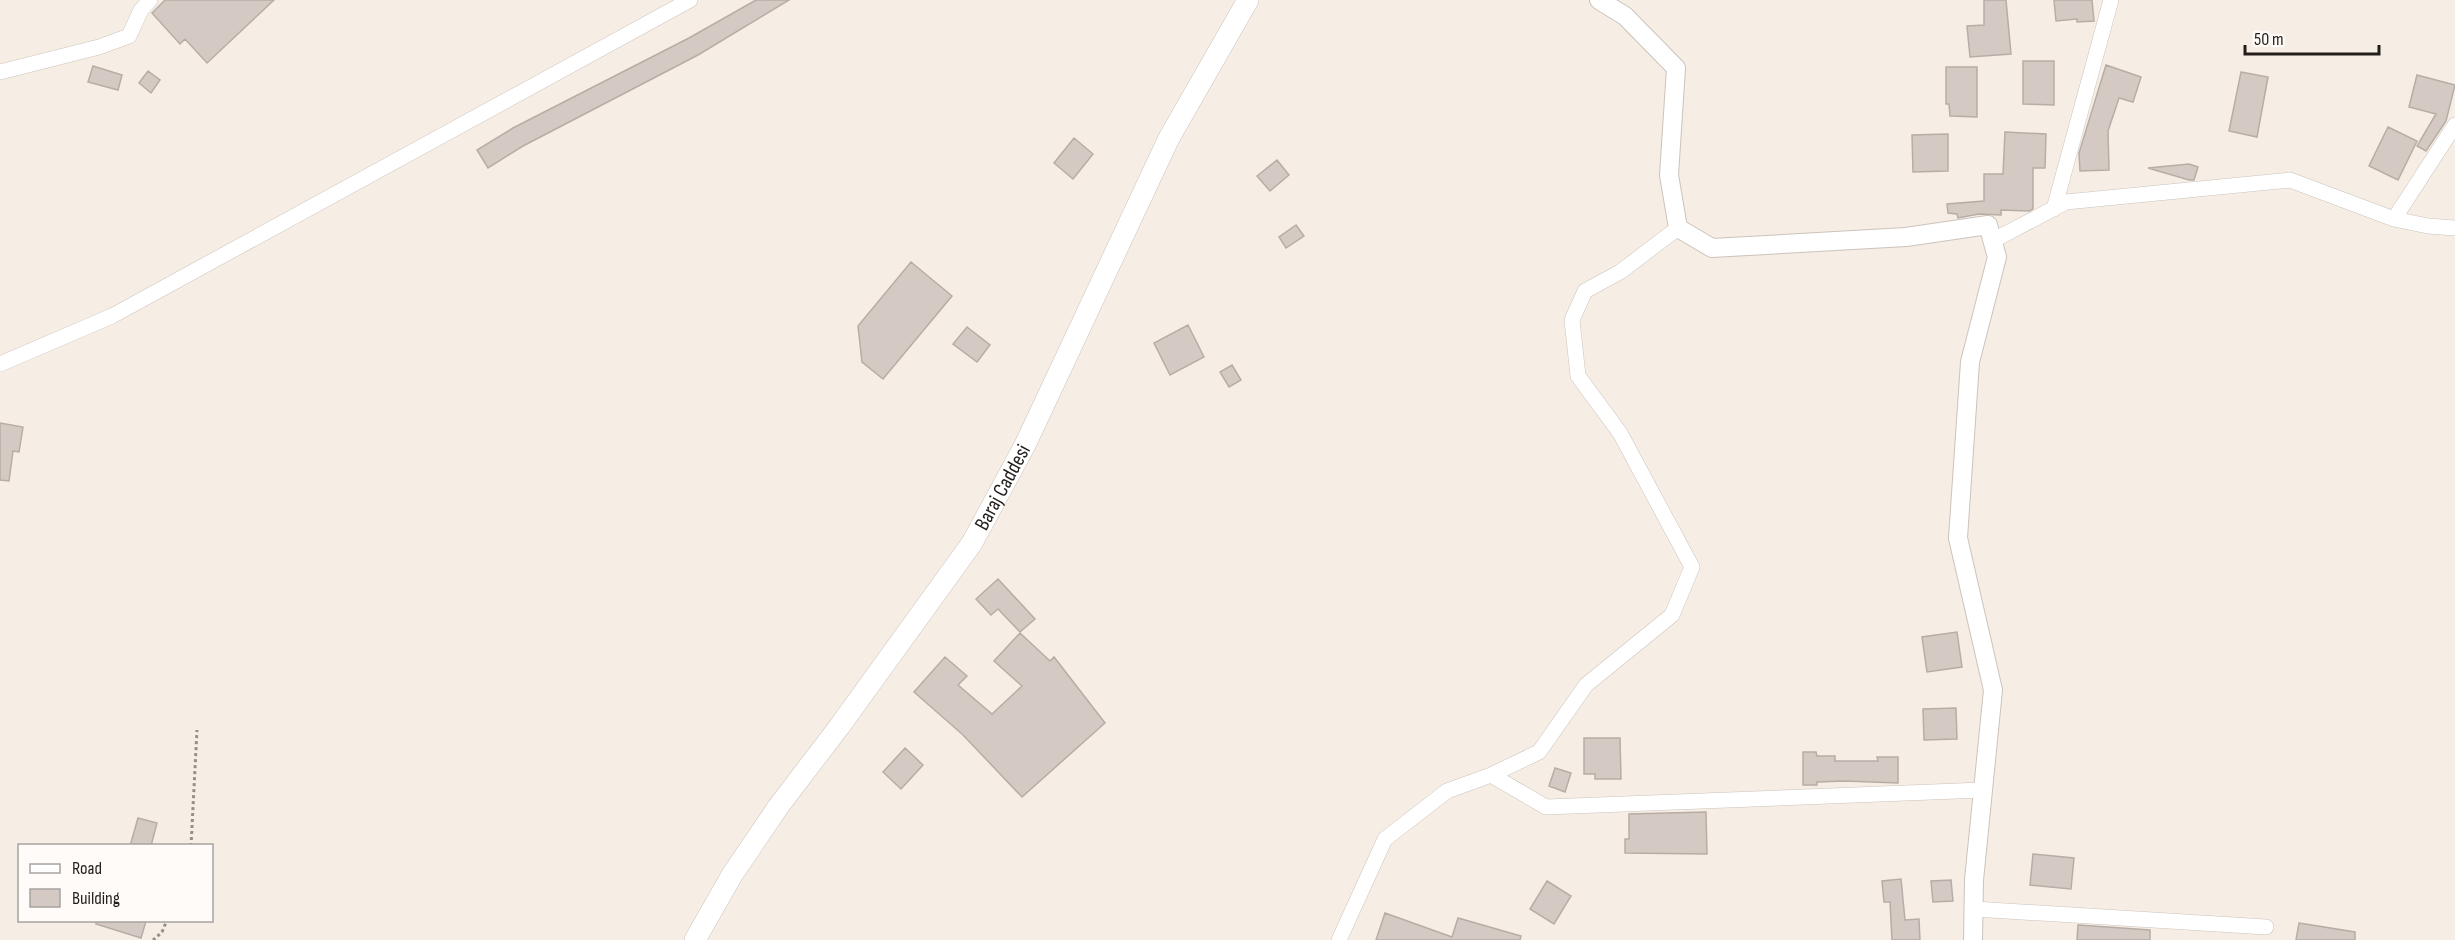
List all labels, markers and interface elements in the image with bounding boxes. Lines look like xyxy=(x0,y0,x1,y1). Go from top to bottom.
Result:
scale bar xyxy=(2245,18,2378,56)
text: 50 m xyxy=(2254,29,2284,50)
street label: Baraj Caddesi xyxy=(969,440,1036,535)
legend xyxy=(18,844,213,922)
text: Road xyxy=(72,858,102,879)
text: Building xyxy=(72,888,120,909)

